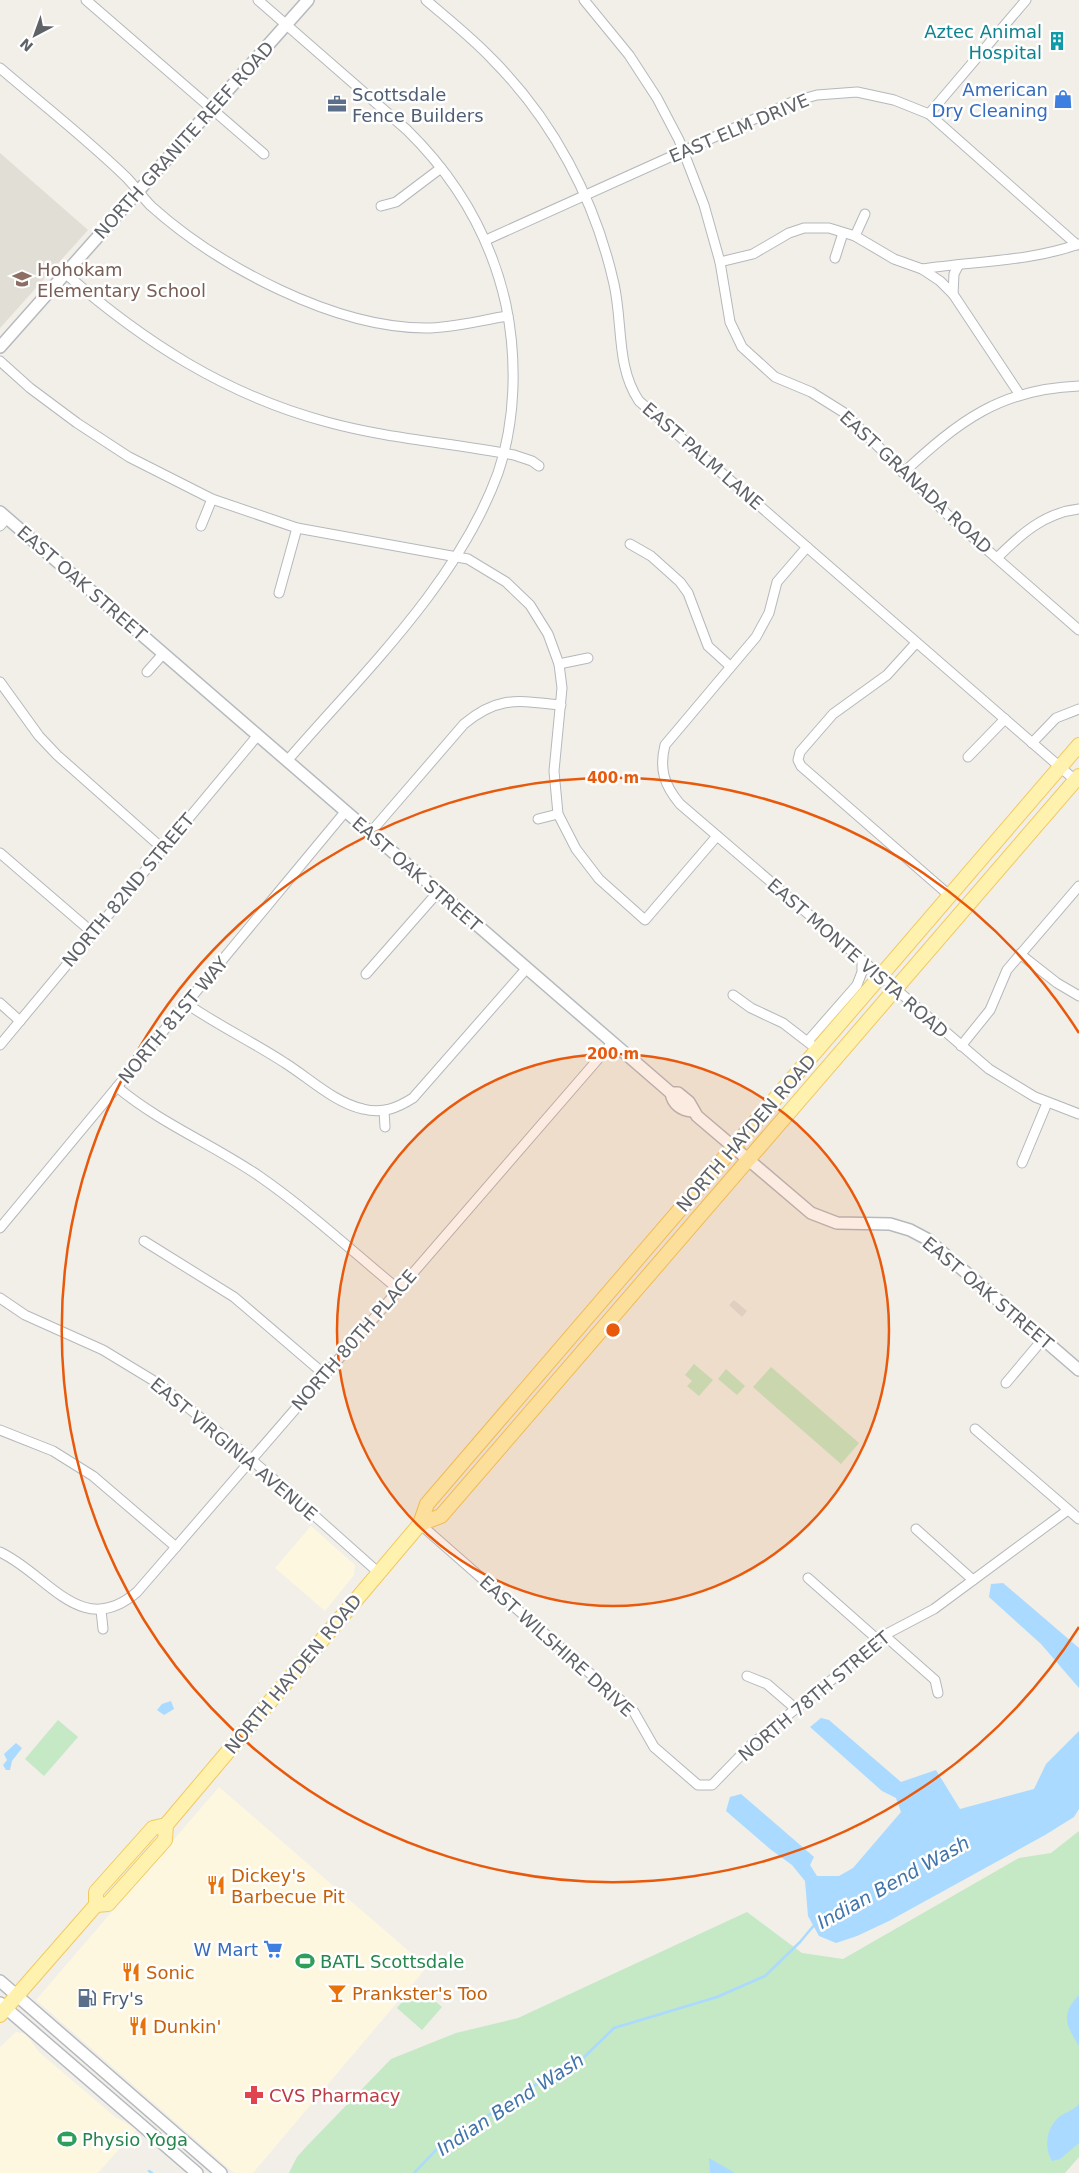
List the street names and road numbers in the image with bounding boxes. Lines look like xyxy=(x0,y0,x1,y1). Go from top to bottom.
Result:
street label: NORTH GRANITE REEF ROAD xyxy=(90,37,278,243)
street label: EAST ELM DRIVE xyxy=(666,89,812,167)
street label: EAST PALM LANE xyxy=(638,398,768,514)
street label: EAST GRANADA ROAD xyxy=(836,406,996,558)
street label: EAST OAK STREET xyxy=(13,521,152,645)
street label: NORTH 82ND STREET xyxy=(58,808,199,971)
street label: EAST OAK STREET xyxy=(348,812,487,936)
street label: EAST MONTE VISTA ROAD xyxy=(763,874,953,1042)
street label: NORTH 81ST WAY xyxy=(114,952,233,1088)
street label: NORTH HAYDEN ROAD xyxy=(672,1050,820,1216)
street label: EAST OAK STREET xyxy=(918,1232,1058,1354)
street label: NORTH 80TH PLACE xyxy=(287,1265,421,1415)
street label: EAST VIRGINIA AVENUE xyxy=(146,1373,322,1525)
street label: EAST WILSHIRE DRIVE xyxy=(476,1571,638,1721)
street label: NORTH HAYDEN ROAD xyxy=(220,1590,366,1758)
street label: NORTH 78TH STREET xyxy=(734,1626,895,1765)

